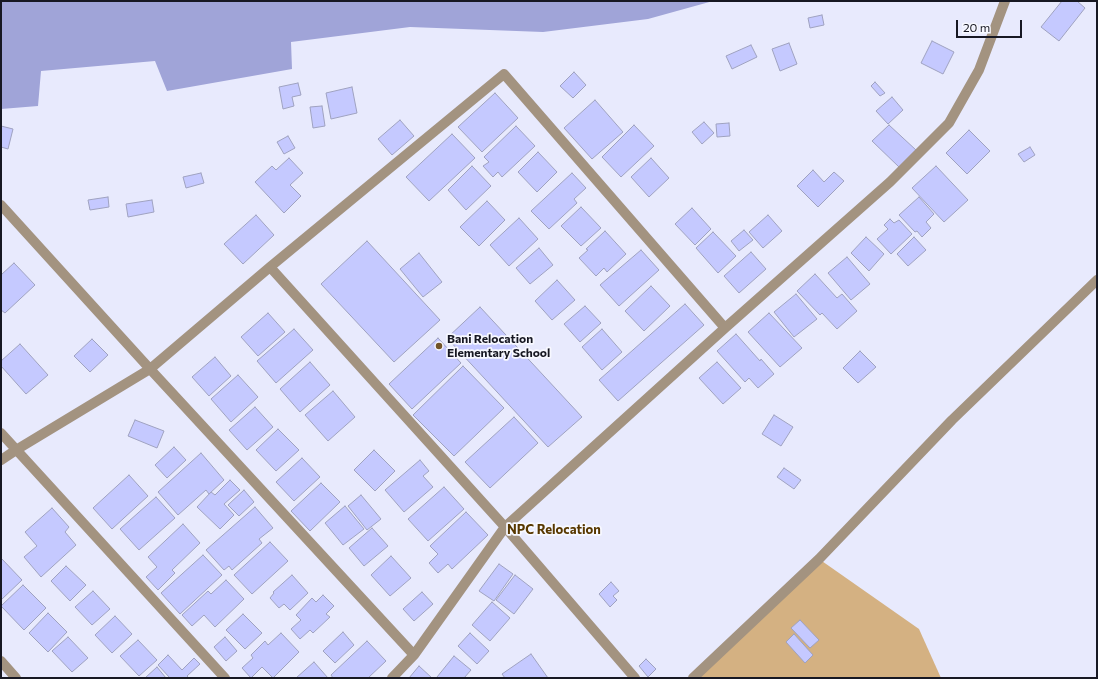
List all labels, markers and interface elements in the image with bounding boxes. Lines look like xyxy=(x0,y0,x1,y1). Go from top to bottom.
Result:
scale bar xyxy=(958,12,1024,38)
text: 20 m xyxy=(963,20,990,34)
place label: Bani Relocation Elementary School xyxy=(447,332,550,360)
marker: Bani Relocation Elementary School xyxy=(434,341,444,351)
district label: NPC Relocation xyxy=(507,522,601,538)

